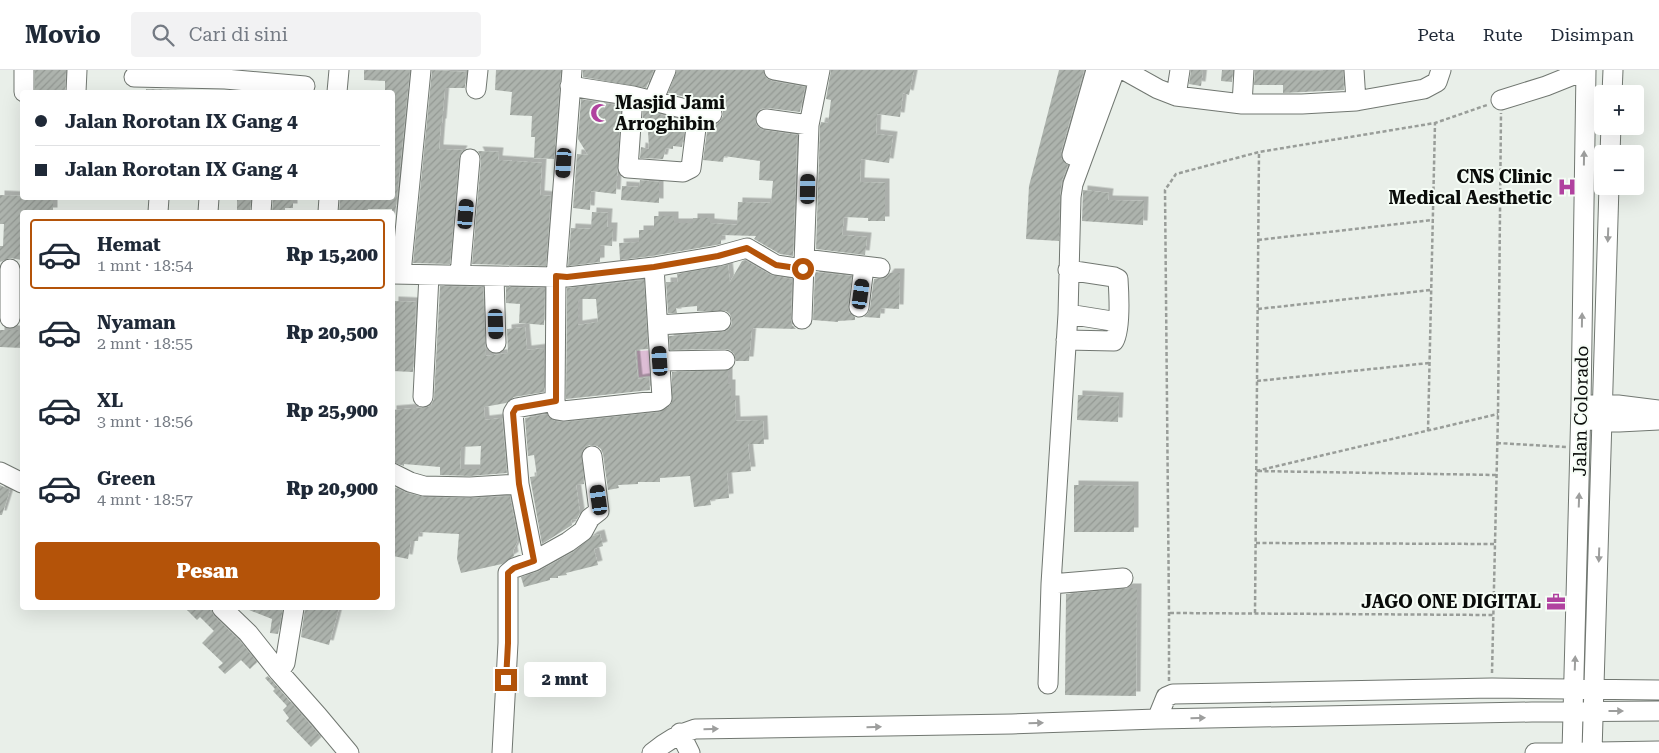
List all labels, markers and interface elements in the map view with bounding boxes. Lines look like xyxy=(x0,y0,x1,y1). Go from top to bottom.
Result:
search box xyxy=(131,12,481,57)
text: Movio xyxy=(25,21,101,49)
icon: search xyxy=(149,21,177,49)
text: Cari di sini xyxy=(189,23,288,46)
text: Peta xyxy=(1417,24,1455,45)
text: Rute xyxy=(1483,24,1523,45)
text: Disimpan xyxy=(1551,24,1634,45)
map controls xyxy=(1594,85,1644,195)
button: + xyxy=(1594,85,1644,135)
place label: Masjid Jami Arroghibin xyxy=(615,92,725,134)
mosque icon: Masjid Jami Arroghibin xyxy=(589,102,611,124)
text: Jalan Rorotan IX Gang 4 xyxy=(65,110,298,133)
button: − xyxy=(1594,145,1644,195)
car xyxy=(555,148,572,178)
one-way arrow xyxy=(1580,150,1588,166)
text: Jalan Rorotan IX Gang 4 xyxy=(65,158,298,181)
place label: CNS Clinic Medical Aesthetic xyxy=(1389,166,1552,208)
car xyxy=(800,174,815,204)
hospital icon: CNS Clinic Medical Aesthetic xyxy=(1556,176,1578,198)
car xyxy=(457,198,474,230)
one-way arrow xyxy=(1604,227,1612,243)
icon: car xyxy=(37,232,82,277)
text: Hemat xyxy=(97,233,161,256)
text: Rp 15,200 xyxy=(286,243,378,266)
text: 1 mnt · 18:54 xyxy=(97,256,193,275)
route start xyxy=(792,258,814,280)
car xyxy=(851,278,870,310)
car xyxy=(487,309,504,339)
icon: car xyxy=(37,310,82,355)
text: Nyaman xyxy=(97,311,176,334)
one-way arrow xyxy=(1579,312,1587,328)
text: Rp 20,500 xyxy=(286,321,378,344)
text: 2 mnt · 18:55 xyxy=(97,334,193,353)
street label: Jalan Colorado xyxy=(1569,345,1592,477)
car xyxy=(651,346,668,376)
icon: car xyxy=(37,388,82,433)
text: XL xyxy=(97,389,123,412)
text: Rp 25,900 xyxy=(286,399,378,422)
text: 3 mnt · 18:56 xyxy=(97,412,193,431)
icon: car xyxy=(37,466,82,511)
text: Green xyxy=(97,467,155,490)
text: Rp 20,900 xyxy=(286,477,378,500)
car xyxy=(589,484,608,516)
text: 4 mnt · 18:57 xyxy=(97,490,193,509)
one-way arrow xyxy=(1575,492,1583,508)
button: Pesan xyxy=(35,542,380,600)
one-way arrow xyxy=(1594,547,1602,563)
place label: JAGO ONE DIGITAL xyxy=(1361,591,1541,612)
office icon: JAGO ONE DIGITAL xyxy=(1545,591,1567,613)
one-way arrow xyxy=(1571,655,1579,671)
callout: 2 mnt xyxy=(524,662,606,698)
route end xyxy=(495,669,517,691)
text: 2 mnt xyxy=(542,670,588,689)
one-way arrow xyxy=(1608,707,1624,715)
one-way arrow xyxy=(1191,714,1207,722)
one-way arrow xyxy=(1028,719,1044,727)
one-way arrow xyxy=(866,723,882,731)
one-way arrow xyxy=(703,725,719,733)

